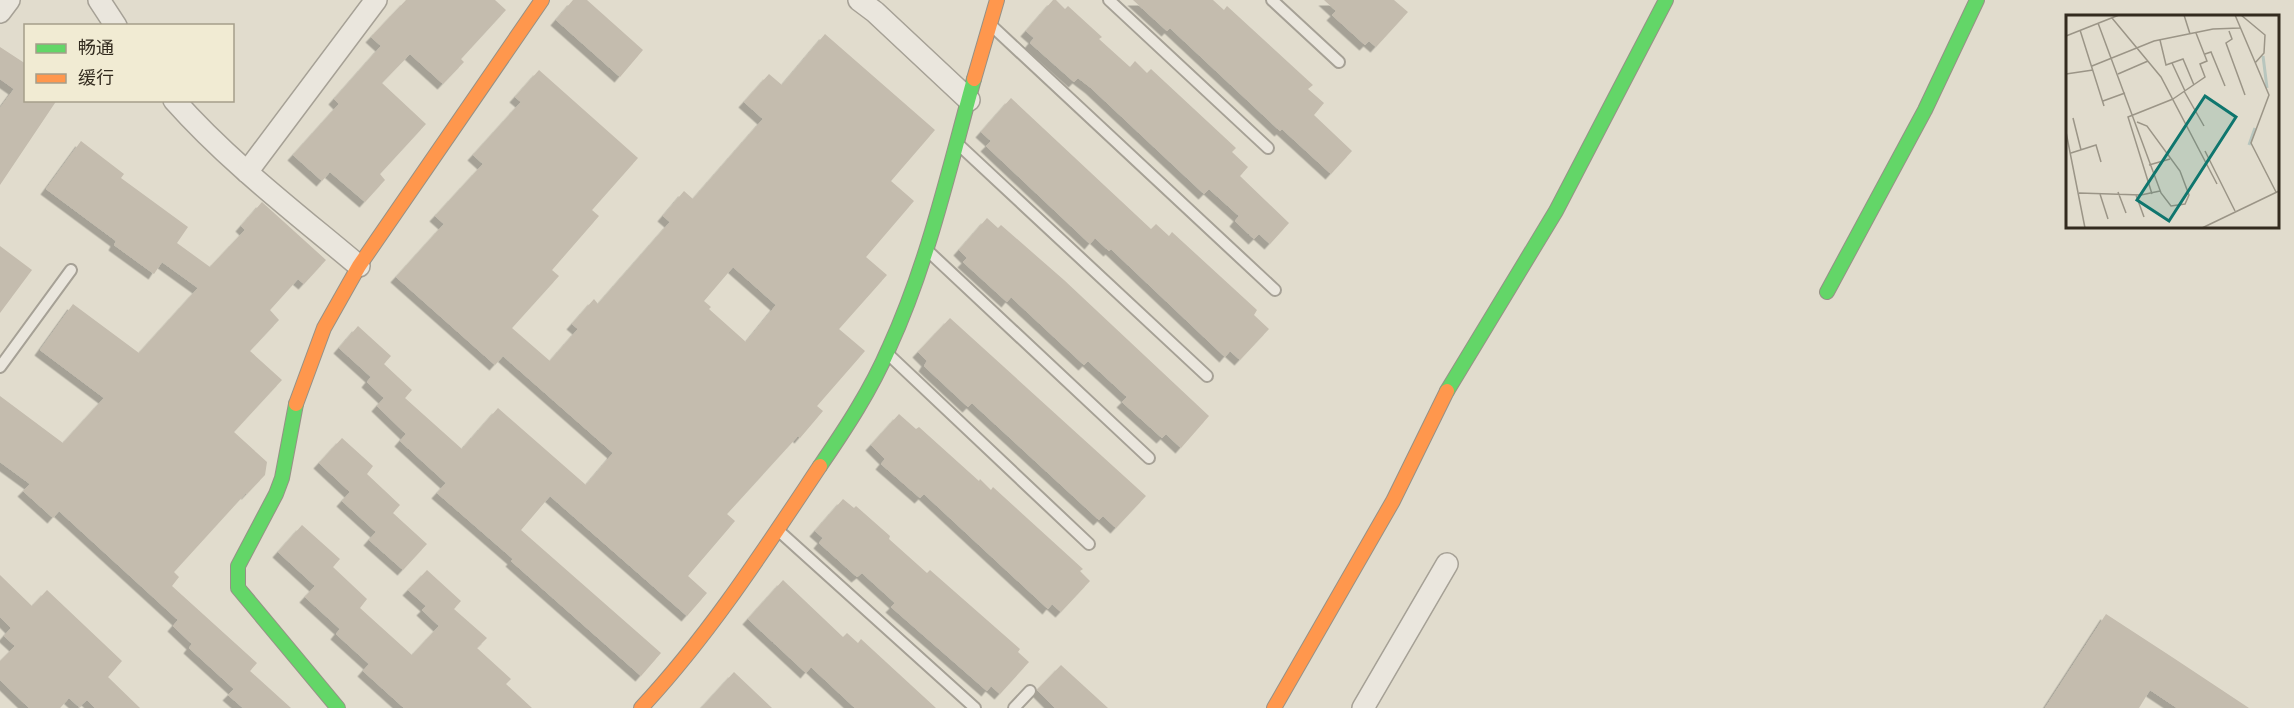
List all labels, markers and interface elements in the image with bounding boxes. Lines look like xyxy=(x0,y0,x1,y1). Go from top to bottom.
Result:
inset map xyxy=(2066,15,2279,228)
legend xyxy=(24,24,234,102)
text: 畅通 xyxy=(78,35,114,60)
text: 缓行 xyxy=(78,65,114,90)

